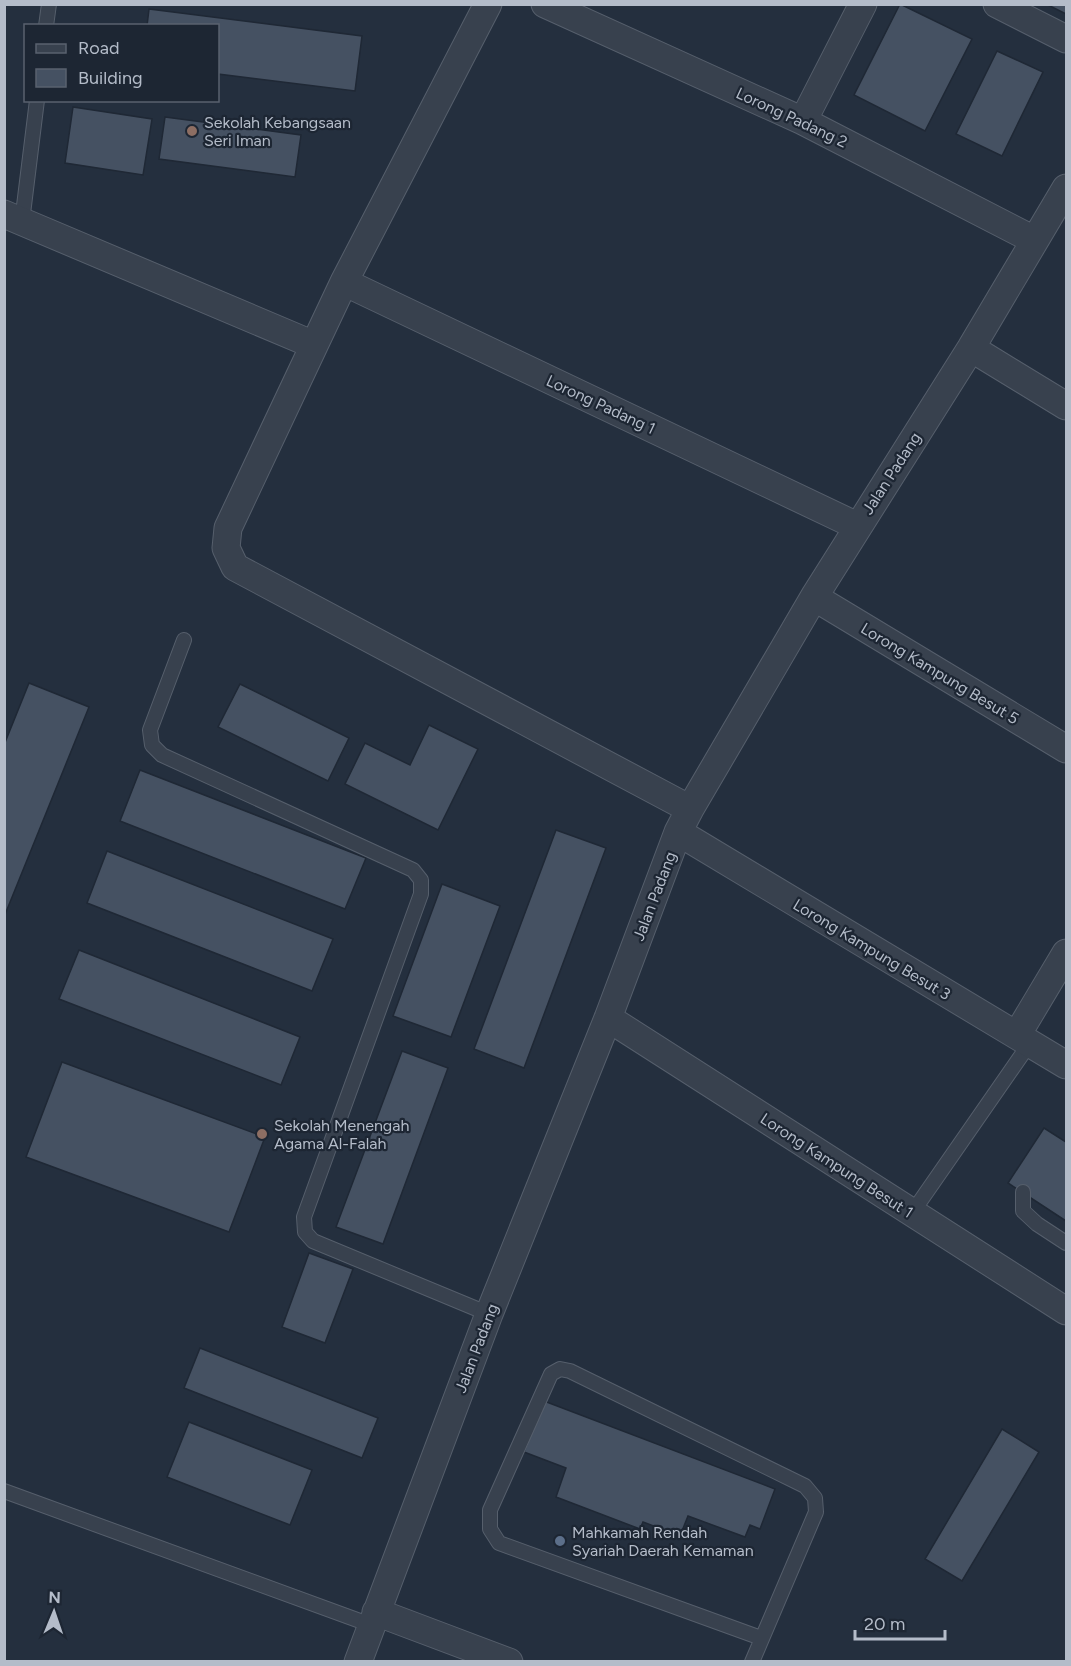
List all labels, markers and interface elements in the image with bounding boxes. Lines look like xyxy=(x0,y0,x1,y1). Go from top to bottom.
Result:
legend xyxy=(24,24,219,102)
text: Road xyxy=(78,37,119,59)
text: Building xyxy=(78,67,143,89)
street label: Lorong Padang 2 xyxy=(733,83,850,152)
place label: Sekolah Kebangsaan Seri Iman xyxy=(204,113,351,150)
marker: Sekolah Kebangsaan Seri Iman xyxy=(185,124,199,138)
street label: Lorong Padang 1 xyxy=(543,371,658,438)
street label: Jalan Padang xyxy=(858,429,925,518)
street label: Lorong Kampung Besut 5 xyxy=(857,619,1022,728)
street label: Jalan Padang xyxy=(629,849,680,944)
street label: Lorong Kampung Besut 3 xyxy=(790,895,954,1004)
street label: Lorong Kampung Besut 1 xyxy=(757,1109,917,1222)
place label: Sekolah Menengah Agama Al-Falah xyxy=(274,1116,409,1153)
marker: Sekolah Menengah Agama Al-Falah xyxy=(255,1127,269,1141)
street label: Jalan Padang xyxy=(451,1301,502,1396)
place label: Mahkamah Rendah Syariah Daerah Kemaman xyxy=(572,1523,754,1560)
marker: Mahkamah Rendah Syariah Daerah Kemaman xyxy=(553,1534,567,1548)
north arrow xyxy=(24,1582,84,1642)
text: N xyxy=(48,1588,61,1607)
scale bar xyxy=(855,1603,945,1641)
text: 20 m xyxy=(864,1613,905,1635)

